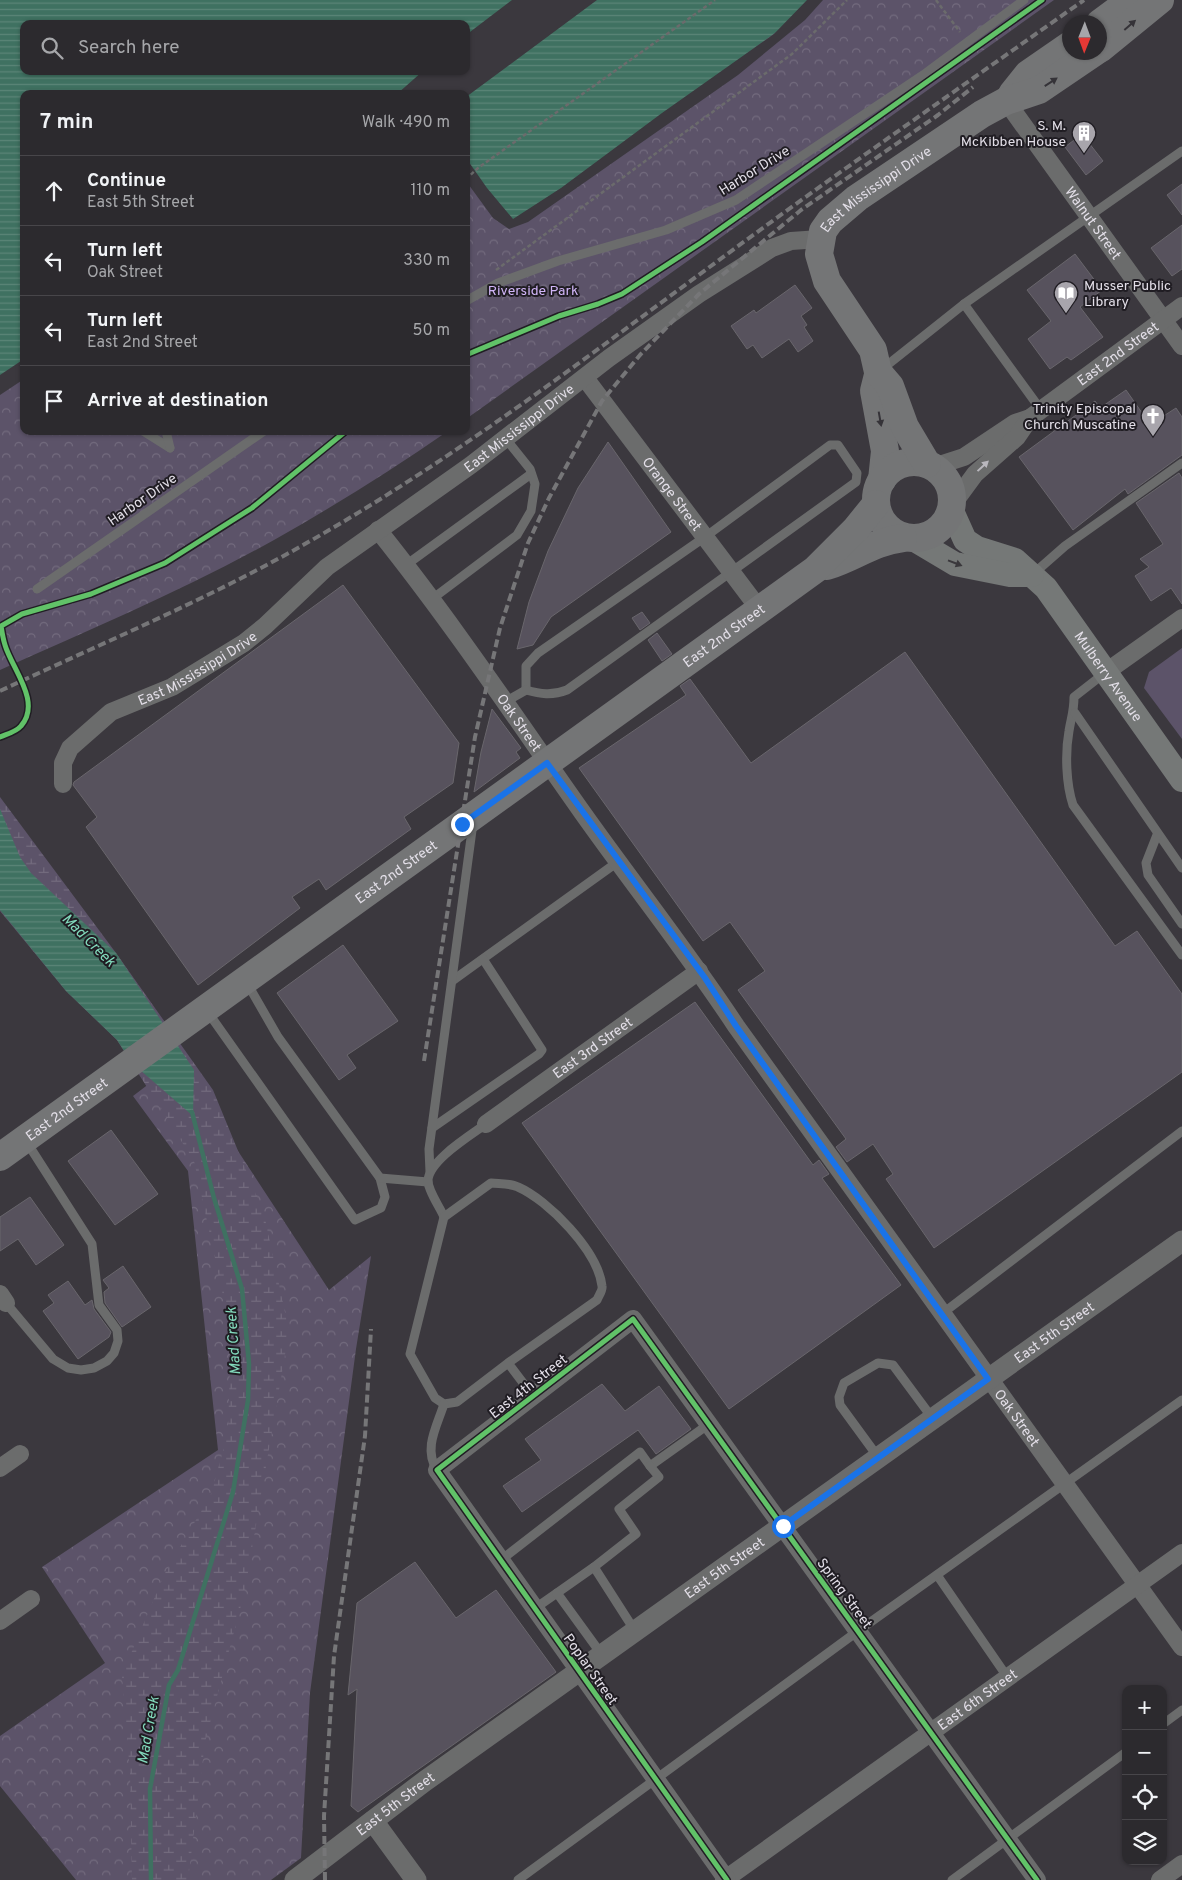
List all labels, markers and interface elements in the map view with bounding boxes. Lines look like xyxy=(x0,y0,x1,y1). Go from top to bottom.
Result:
north arrow xyxy=(1062,15,1107,60)
one-way arrow xyxy=(1124,19,1136,31)
search box xyxy=(20,20,470,75)
icon: search xyxy=(38,34,66,62)
text: Search here xyxy=(78,36,180,60)
one-way arrow xyxy=(1044,77,1058,87)
text: 7 min xyxy=(40,109,93,136)
text: Walk · 490 m xyxy=(362,113,450,133)
place label: S. M. McKibben House xyxy=(961,118,1066,151)
building icon: S. M. McKibben House xyxy=(1071,120,1097,154)
street label: Harbor Drive xyxy=(716,143,793,200)
street label: East Mississippi Drive xyxy=(818,143,935,236)
text: Continue xyxy=(87,169,166,193)
icon: ahead xyxy=(40,177,68,205)
text: 110 m xyxy=(410,181,450,201)
street label: Walnut Street xyxy=(1060,184,1124,263)
text: East 5th Street xyxy=(87,193,195,213)
text: Turn left xyxy=(87,239,163,263)
icon: left xyxy=(40,247,68,275)
text: 330 m xyxy=(403,251,450,271)
text: Oak Street xyxy=(87,263,163,283)
place label: Musser Public Library xyxy=(1084,278,1171,311)
library icon: Musser Public Library xyxy=(1053,280,1079,314)
park label: Riverside Park xyxy=(488,283,578,300)
text: Turn left xyxy=(87,309,163,333)
icon: left xyxy=(40,317,68,345)
street label: East 2nd Street xyxy=(1074,319,1163,390)
text: 50 m xyxy=(413,321,450,341)
text: East 2nd Street xyxy=(87,333,198,353)
street label: East Mississippi Drive xyxy=(461,381,578,477)
icon: arrive xyxy=(40,387,68,415)
text: Arrive at destination xyxy=(87,389,268,413)
place label: Trinity Episcopal Church Muscatine xyxy=(1024,401,1136,434)
church icon: Trinity Episcopal Church Muscatine xyxy=(1140,403,1166,437)
one-way arrow xyxy=(876,412,884,428)
street label: Orange Street xyxy=(638,454,705,535)
one-way arrow xyxy=(976,460,988,472)
street label: Harbor Drive xyxy=(105,470,181,530)
one-way arrow xyxy=(948,560,963,567)
street label: East 2nd Street xyxy=(680,601,769,672)
street label: East Mississippi Drive xyxy=(136,629,261,710)
street label: Mulberry Avenue xyxy=(1070,629,1145,726)
street label: Oak Street xyxy=(492,691,544,756)
route end xyxy=(451,813,474,836)
street label: East 2nd Street xyxy=(352,838,441,908)
water label: Mad Creek xyxy=(57,910,119,972)
street label: East 3rd Street xyxy=(550,1014,636,1083)
street label: East 2nd Street xyxy=(23,1075,112,1146)
street label: East 5th Street xyxy=(1012,1299,1098,1368)
water label: Mad Creek xyxy=(223,1306,246,1376)
street label: East 4th Street xyxy=(487,1352,571,1423)
street label: Oak Street xyxy=(990,1387,1042,1451)
route start xyxy=(772,1515,795,1538)
street label: East 5th Street xyxy=(682,1534,768,1603)
street label: Spring Street xyxy=(813,1555,875,1632)
street label: Poplar Street xyxy=(559,1631,621,1709)
street label: East 6th Street xyxy=(935,1666,1021,1735)
map controls xyxy=(1122,1685,1167,1865)
button: + xyxy=(1122,1685,1167,1730)
water label: Mad Creek xyxy=(134,1695,165,1766)
button: − xyxy=(1122,1730,1167,1775)
street label: East 5th Street xyxy=(354,1770,439,1840)
button: locate xyxy=(1122,1775,1167,1820)
button: layers xyxy=(1122,1820,1167,1865)

